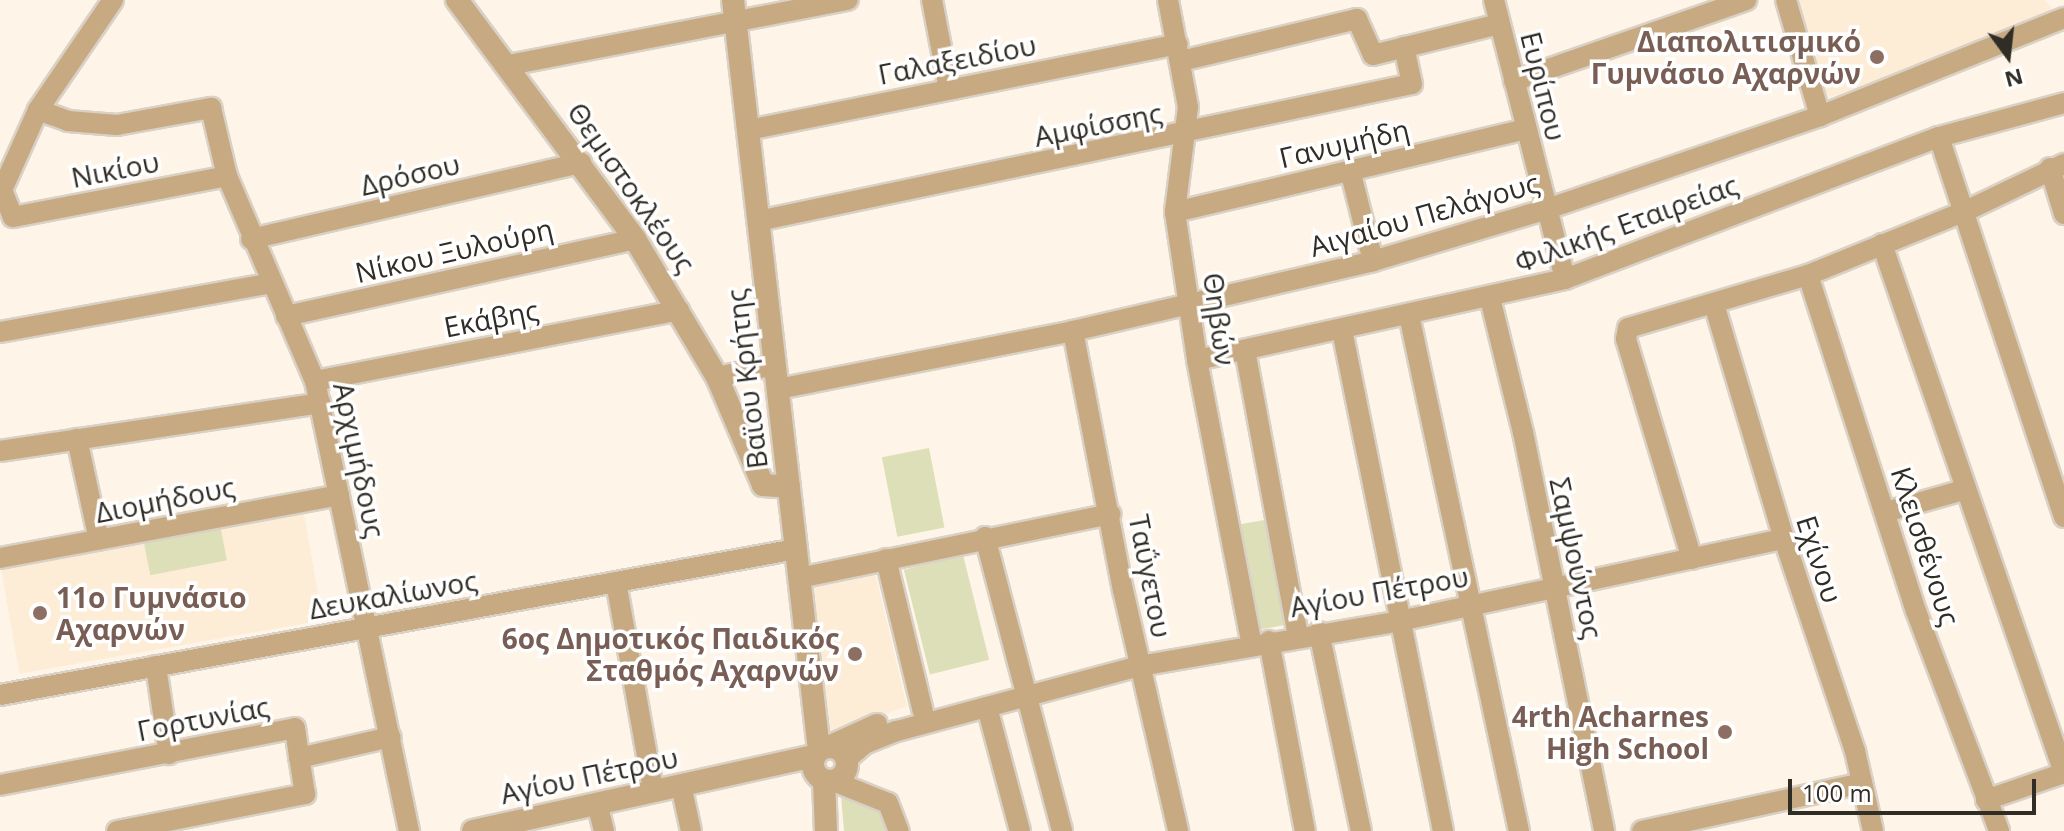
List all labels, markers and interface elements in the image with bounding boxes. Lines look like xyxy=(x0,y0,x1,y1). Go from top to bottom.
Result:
north arrow xyxy=(1968,16,2048,96)
place label: Διαπολιτισμικό Γυμνάσιο Αχαρνών xyxy=(1591,24,1861,90)
street label: Γαλαξειδίου xyxy=(875,27,1039,91)
street label: Ευρίπου xyxy=(1514,28,1574,144)
marker: Διαπολιτισμικό Γυμνάσιο Αχαρνών xyxy=(1868,48,1886,66)
text: N xyxy=(2002,62,2027,96)
street label: Αμφίσσης xyxy=(1031,95,1165,153)
street label: Θεμιστοκλέους xyxy=(561,96,703,278)
street label: Γανυμήδη xyxy=(1276,112,1412,174)
street label: Νικίου xyxy=(68,144,162,194)
street label: Δρόσου xyxy=(357,146,463,202)
street label: Αιγαίου Πελάγους xyxy=(1306,165,1542,263)
street label: Φιλικής Εταιρείας xyxy=(1510,167,1742,279)
street label: Νίκου Ξυλούρη xyxy=(352,211,556,289)
street label: Θηβών xyxy=(1197,270,1243,368)
street label: Βαϊου Κρήτης xyxy=(718,287,774,471)
street label: Εκάβης xyxy=(441,292,541,344)
street label: Αρχιμήδους xyxy=(327,379,393,541)
street label: Κλεισθένους xyxy=(1885,463,1967,629)
street label: Διομήδους xyxy=(92,469,238,529)
street label: Σαμψούντος xyxy=(1544,474,1610,642)
street label: Εχίνου xyxy=(1790,511,1850,607)
street label: Ταΰγετου xyxy=(1123,512,1179,640)
street label: Αγίου Πέτρου xyxy=(1287,559,1471,623)
street label: Δευκαλίωνος xyxy=(306,563,480,625)
place label: 11ο Γυμνάσιο Αχαρνών xyxy=(56,580,247,646)
marker: 11ο Γυμνάσιο Αχαρνών xyxy=(31,604,49,622)
place label: 6ος Δημοτικός Παιδικός Σταθμός Αχαρνών xyxy=(502,621,839,687)
marker: 6ος Δημοτικός Παιδικός Σταθμός Αχαρνών xyxy=(846,645,864,663)
street label: Γορτυνίας xyxy=(134,689,272,747)
place label: 4rth Acharnes High School xyxy=(1512,699,1709,765)
marker: 4rth Acharnes High School xyxy=(1716,723,1734,741)
street label: Αγίου Πέτρου xyxy=(497,740,681,810)
scale bar xyxy=(1792,763,2040,813)
text: 100 m xyxy=(1802,776,1872,809)

